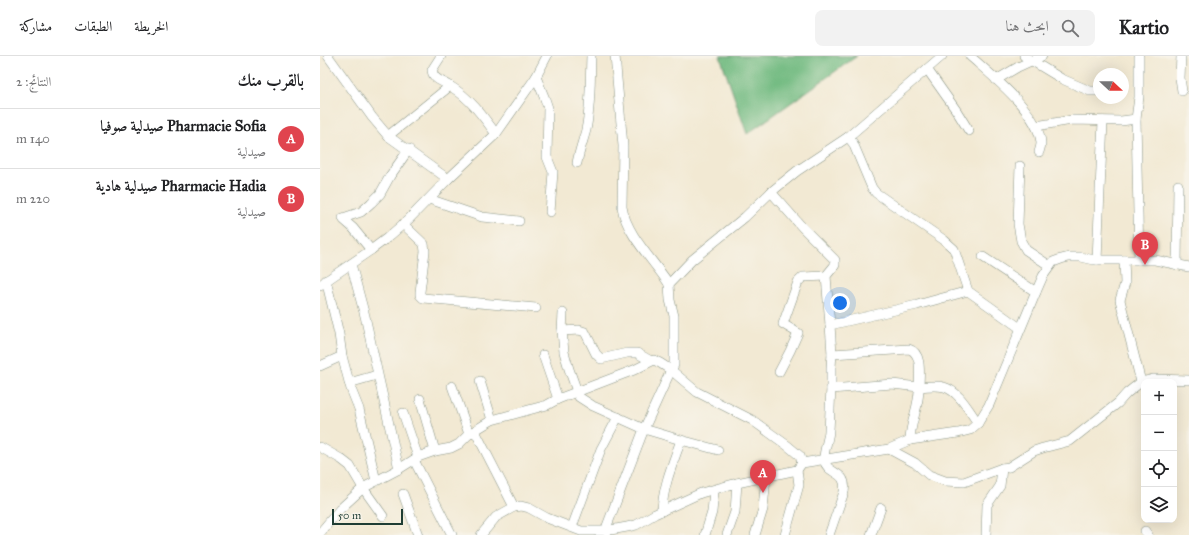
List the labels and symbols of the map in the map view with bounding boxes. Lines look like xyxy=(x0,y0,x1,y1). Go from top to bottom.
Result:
north arrow xyxy=(1093,68,1129,104)
pin: B xyxy=(1132,232,1158,265)
your location xyxy=(830,293,850,313)
pin: A xyxy=(750,460,776,493)
scale bar xyxy=(332,507,403,526)

